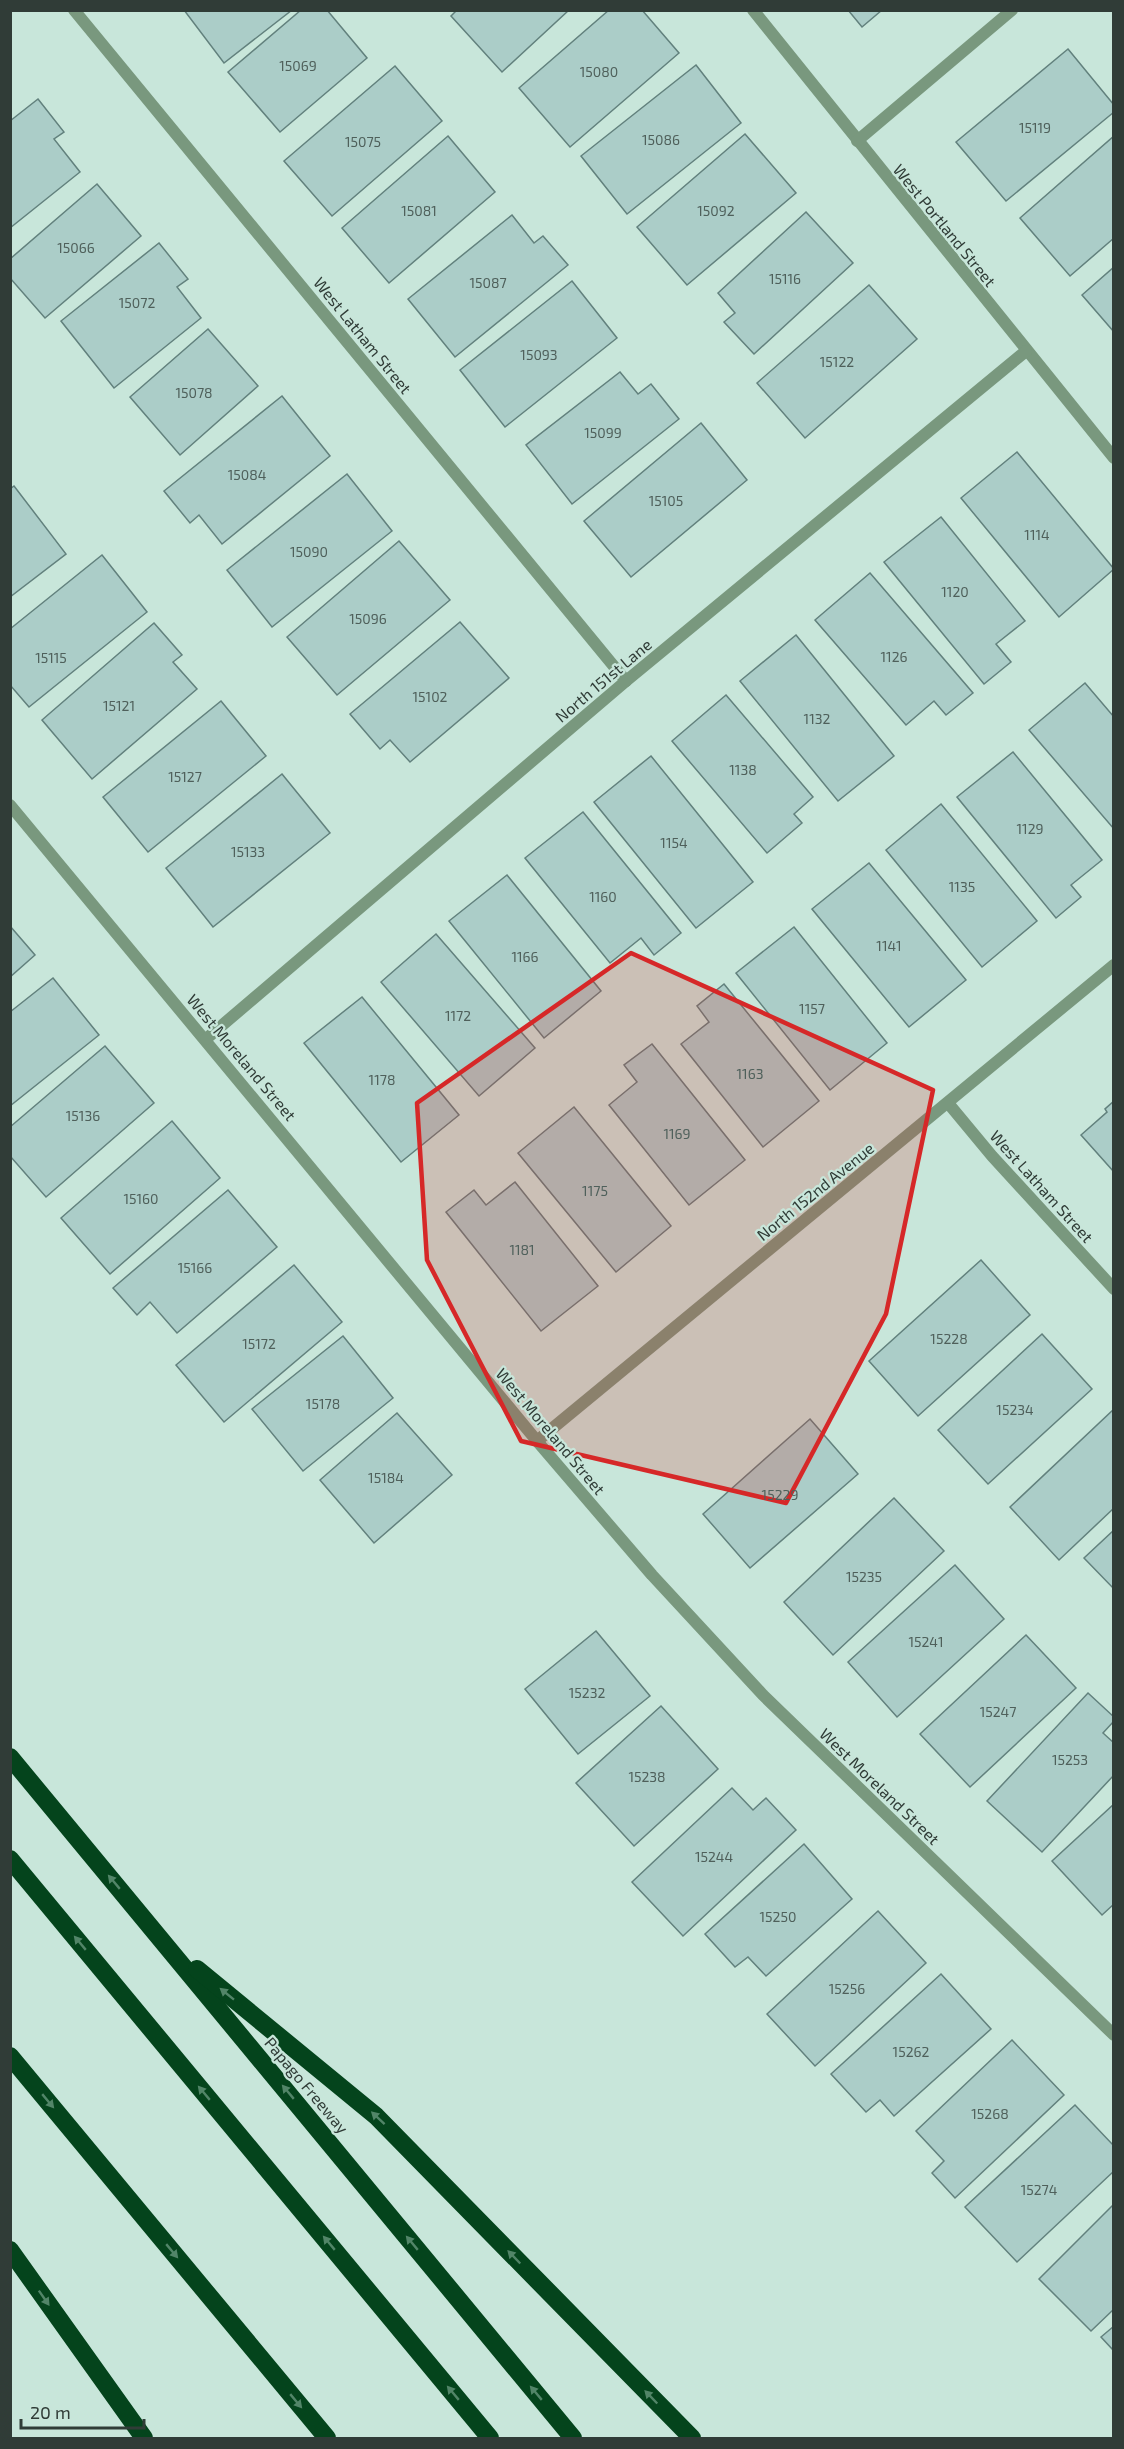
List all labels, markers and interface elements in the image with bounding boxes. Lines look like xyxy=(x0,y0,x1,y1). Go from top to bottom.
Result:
house number: 15069 xyxy=(279,57,317,74)
house number: 15080 xyxy=(580,63,618,80)
house number: 15119 xyxy=(1019,119,1051,136)
house number: 15086 xyxy=(642,131,680,148)
house number: 15075 xyxy=(345,133,381,150)
street label: West Portland Street xyxy=(890,160,1000,290)
house number: 15081 xyxy=(401,202,437,219)
house number: 15092 xyxy=(697,202,735,219)
house number: 15066 xyxy=(57,239,95,256)
house number: 15116 xyxy=(769,270,801,287)
street label: West Latham Street xyxy=(310,273,416,397)
house number: 15087 xyxy=(469,274,507,291)
house number: 15072 xyxy=(119,294,155,311)
house number: 15093 xyxy=(520,346,558,363)
house number: 15122 xyxy=(820,353,854,370)
house number: 15078 xyxy=(175,384,213,401)
house number: 15099 xyxy=(584,424,622,441)
house number: 15084 xyxy=(228,466,266,483)
house number: 15105 xyxy=(649,492,683,509)
house number: 1114 xyxy=(1024,526,1050,543)
house number: 15090 xyxy=(290,543,328,560)
house number: 1120 xyxy=(941,583,969,600)
house number: 15096 xyxy=(349,610,387,627)
street label: North 151st Lane xyxy=(551,634,655,726)
house number: 1126 xyxy=(880,648,908,665)
house number: 15115 xyxy=(35,649,67,666)
house number: 15102 xyxy=(413,688,448,705)
house number: 15121 xyxy=(103,697,135,714)
house number: 1132 xyxy=(804,710,831,727)
house number: 1138 xyxy=(729,761,757,778)
house number: 15127 xyxy=(168,768,202,785)
house number: 1129 xyxy=(1016,820,1044,837)
house number: 1154 xyxy=(660,834,688,851)
house number: 15133 xyxy=(231,843,265,860)
house number: 1135 xyxy=(949,878,975,895)
house number: 1160 xyxy=(589,888,617,905)
house number: 1141 xyxy=(876,937,902,954)
house number: 1166 xyxy=(511,948,539,965)
street label: West Moreland Street xyxy=(184,990,300,1124)
house number: 1157 xyxy=(799,1000,825,1017)
house number: 1172 xyxy=(445,1007,471,1024)
house number: 1163 xyxy=(737,1065,763,1082)
house number: 1178 xyxy=(369,1071,395,1088)
house number: 15136 xyxy=(66,1107,100,1124)
house number: 1169 xyxy=(663,1125,691,1142)
street label: West Latham Street xyxy=(987,1126,1097,1246)
street label: North 152nd Avenue xyxy=(753,1138,877,1244)
house number: 1175 xyxy=(582,1182,608,1199)
house number: 15160 xyxy=(123,1190,159,1207)
house number: 1181 xyxy=(509,1241,535,1258)
house number: 15166 xyxy=(178,1259,212,1276)
house number: 15228 xyxy=(930,1330,968,1347)
house number: 15172 xyxy=(242,1335,276,1352)
street label: West Moreland Street xyxy=(493,1364,609,1498)
house number: 15178 xyxy=(306,1395,340,1412)
house number: 15234 xyxy=(996,1401,1034,1418)
house number: 15184 xyxy=(368,1469,404,1486)
house number: 15229 xyxy=(762,1486,798,1503)
house number: 15235 xyxy=(846,1568,882,1585)
house number: 15241 xyxy=(908,1633,944,1650)
house number: 15232 xyxy=(569,1684,605,1701)
house number: 15247 xyxy=(980,1703,1016,1720)
street label: West Moreland Street xyxy=(816,1724,944,1848)
house number: 15253 xyxy=(1052,1751,1088,1768)
house number: 15238 xyxy=(628,1768,666,1785)
house number: 15244 xyxy=(695,1848,733,1865)
one-way arrow xyxy=(108,1874,121,1890)
house number: 15250 xyxy=(760,1908,796,1925)
one-way arrow xyxy=(74,1936,87,1951)
house number: 15256 xyxy=(829,1980,865,1997)
one-way arrow xyxy=(220,1988,235,2001)
street label: Papago Freeway xyxy=(261,2033,353,2137)
house number: 15262 xyxy=(893,2043,930,2060)
one-way arrow xyxy=(198,2085,211,2101)
one-way arrow xyxy=(282,2085,295,2100)
one-way arrow xyxy=(41,2093,54,2109)
house number: 15268 xyxy=(971,2105,1009,2122)
one-way arrow xyxy=(370,2111,385,2125)
house number: 15274 xyxy=(1021,2181,1057,2198)
one-way arrow xyxy=(322,2235,335,2251)
one-way arrow xyxy=(406,2236,419,2251)
one-way arrow xyxy=(165,2243,178,2258)
one-way arrow xyxy=(508,2251,522,2265)
one-way arrow xyxy=(38,2289,50,2305)
one-way arrow xyxy=(447,2386,460,2401)
one-way arrow xyxy=(530,2386,543,2401)
one-way arrow xyxy=(644,2390,658,2404)
scale bar xyxy=(21,2392,144,2430)
one-way arrow xyxy=(290,2393,303,2409)
text: 20 m xyxy=(30,2401,71,2423)

